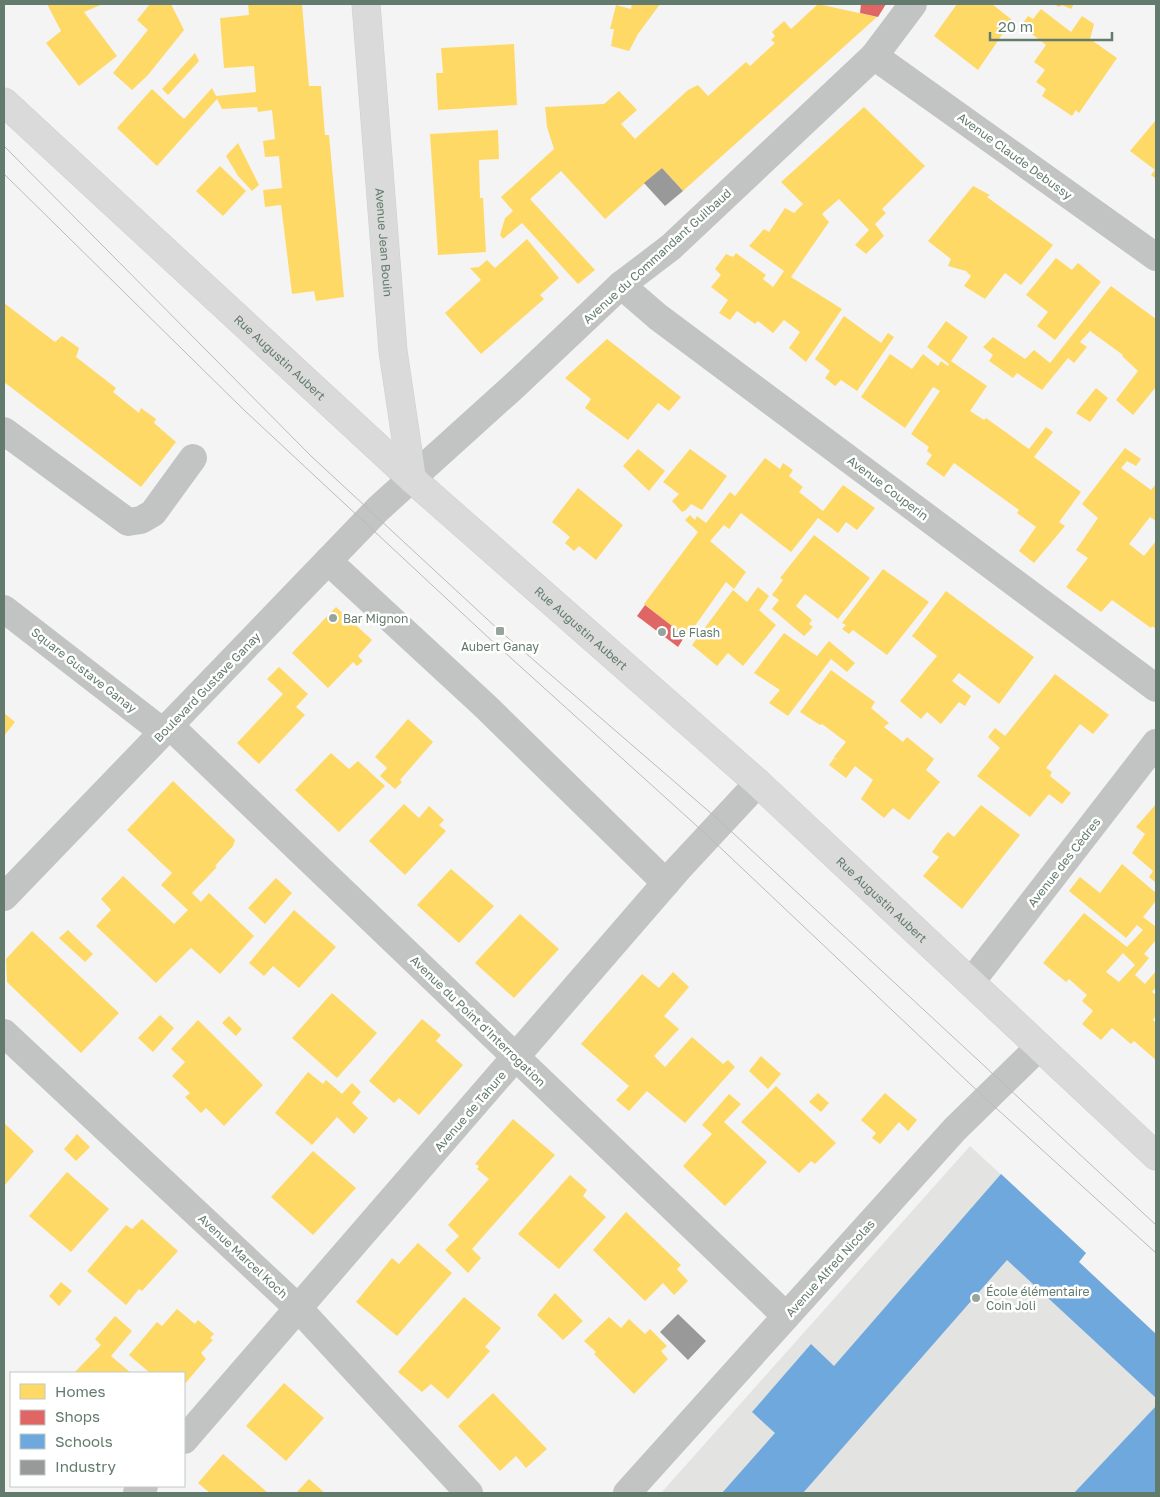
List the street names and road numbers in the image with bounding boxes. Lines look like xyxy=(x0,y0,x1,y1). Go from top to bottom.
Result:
street label: Avenue Claude Debussy xyxy=(955,109,1076,203)
street label: Avenue du Commandant Guilbaud xyxy=(580,185,734,327)
street label: Avenue Jean Bouin xyxy=(373,187,396,297)
street label: Rue Augustin Aubert xyxy=(231,311,329,403)
street label: Avenue Couperin xyxy=(845,453,931,523)
street label: Rue Augustin Aubert xyxy=(532,583,631,673)
street label: Square Gustave Ganay xyxy=(28,624,140,716)
street label: Boulevard Gustave Ganay xyxy=(151,629,264,745)
street label: Avenue des Cèdres xyxy=(1024,814,1104,910)
street label: Rue Augustin Aubert xyxy=(833,853,931,945)
street label: Avenue du Point d'Interrogation xyxy=(407,952,549,1090)
street label: Avenue de Tahure xyxy=(431,1068,509,1154)
street label: Avenue Marcel Koch xyxy=(195,1211,291,1301)
street label: Avenue Alfred Nicolas xyxy=(782,1216,878,1320)

